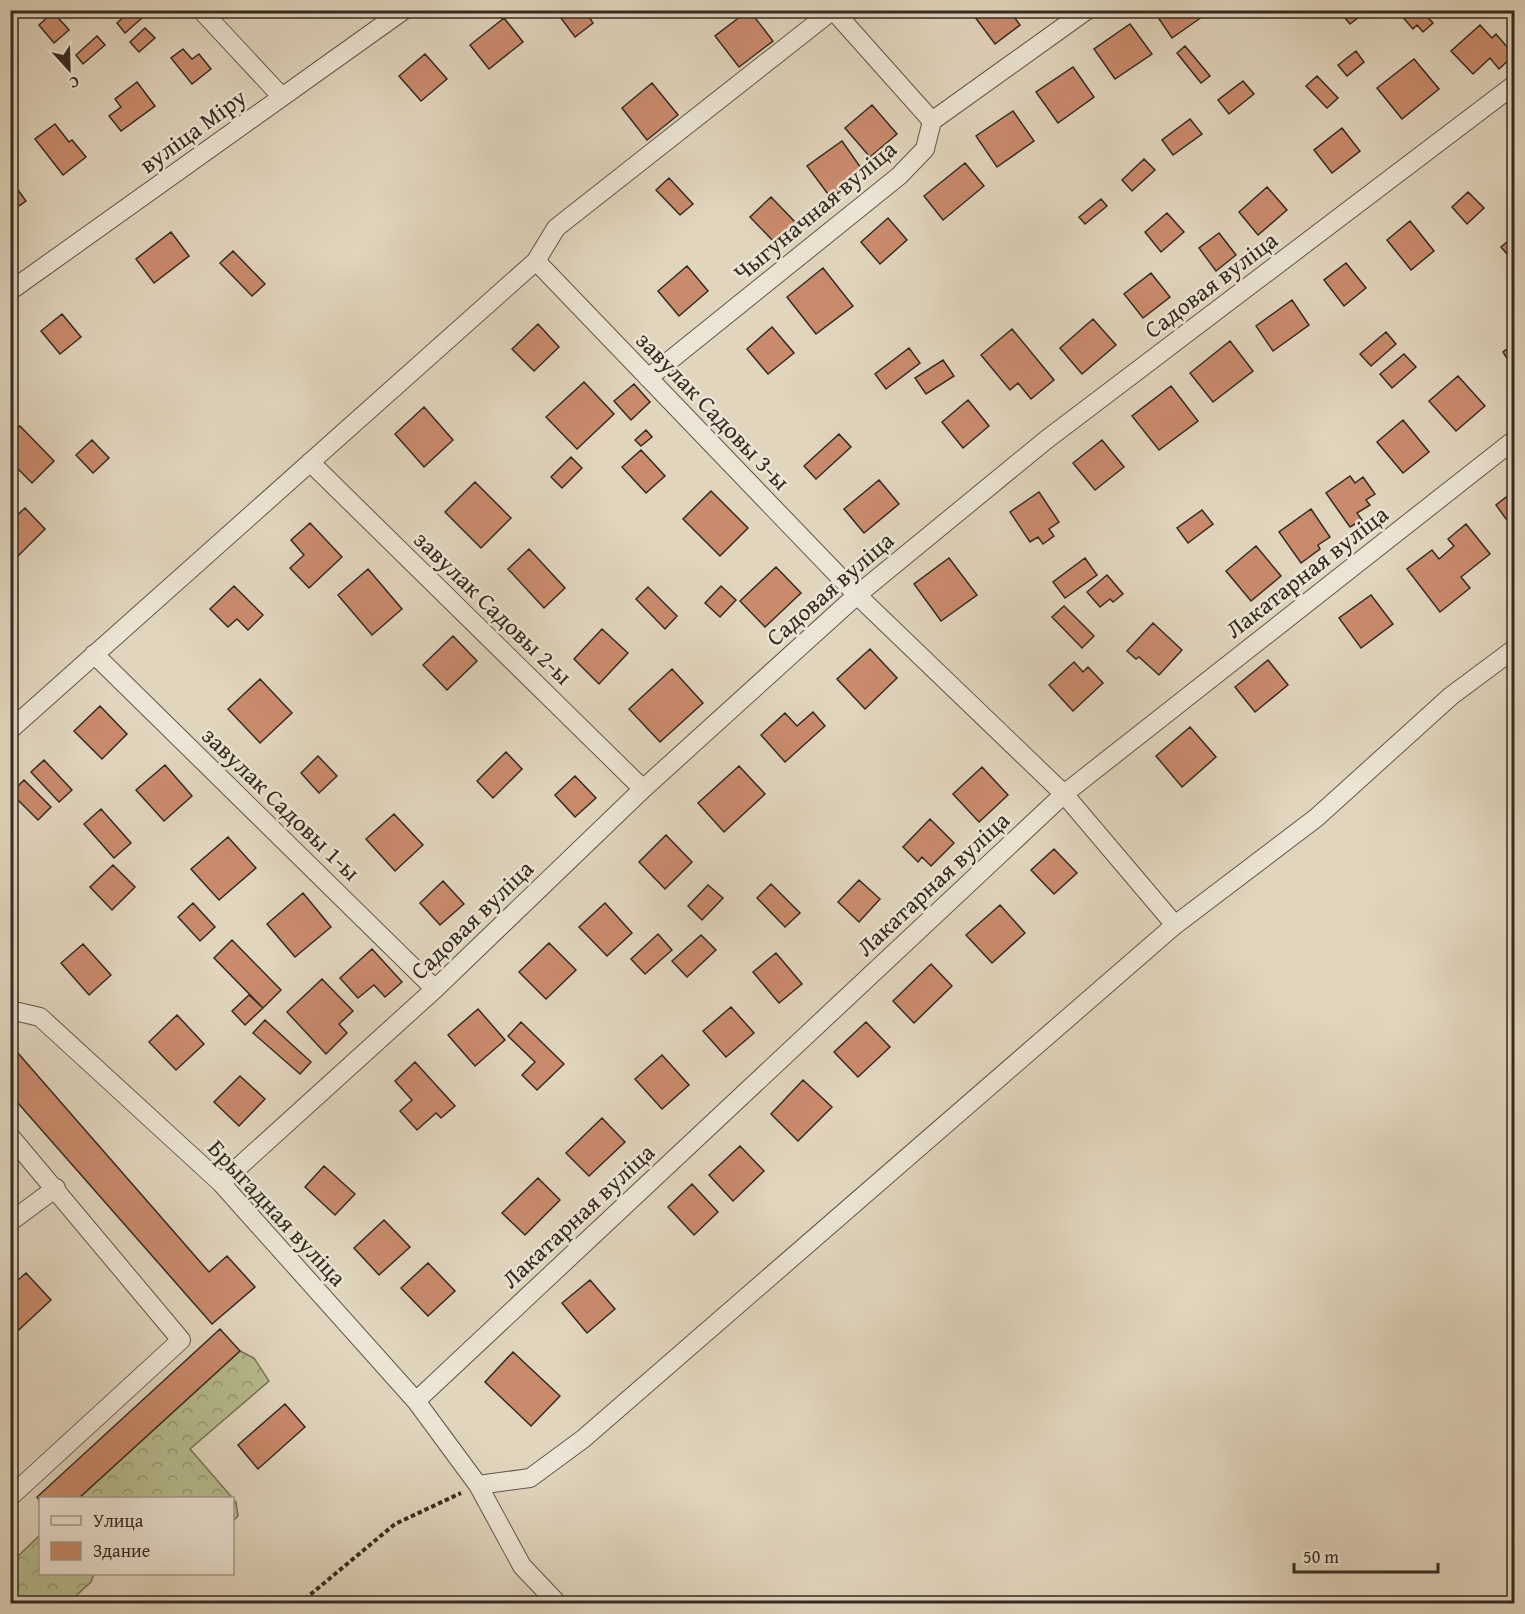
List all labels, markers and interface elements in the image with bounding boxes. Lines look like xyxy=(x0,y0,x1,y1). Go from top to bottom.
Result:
north arrow xyxy=(39,39,99,99)
text: С xyxy=(66,70,83,96)
street label: вуліца Міру xyxy=(132,80,254,181)
street label: Чыгуначная вуліца xyxy=(725,131,904,290)
street label: Садовая вуліца xyxy=(1137,222,1285,347)
street label: завулак Садовы 3-ы xyxy=(628,324,798,498)
street label: Лакатарная вуліца xyxy=(1218,496,1396,646)
street label: завулак Садовы 2-ы xyxy=(406,523,581,693)
street label: Садовая вуліца xyxy=(758,523,902,654)
street label: завулак Садовы 1-ы xyxy=(194,719,369,889)
street label: Лакатарная вуліца xyxy=(848,803,1018,964)
street label: Садовая вуліца xyxy=(402,851,542,988)
street label: Брыгадная вуліца xyxy=(200,1131,355,1294)
street label: Лакатарная вуліца xyxy=(493,1135,663,1296)
legend xyxy=(39,1497,234,1575)
text: Улица xyxy=(93,1507,144,1534)
scale bar xyxy=(1294,1536,1438,1574)
text: Здание xyxy=(93,1537,150,1564)
text: 50 m xyxy=(1303,1543,1339,1570)

